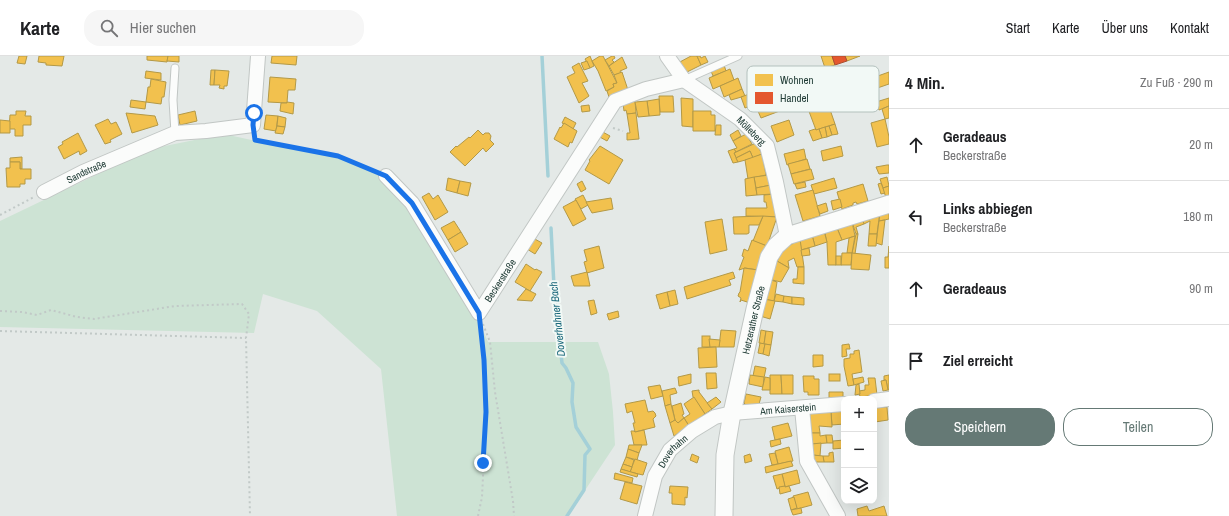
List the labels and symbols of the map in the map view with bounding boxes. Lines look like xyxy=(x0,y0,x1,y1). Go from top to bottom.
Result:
legend xyxy=(747,66,879,112)
text: Wohnen xyxy=(780,73,813,87)
text: Handel xyxy=(780,91,809,105)
route start xyxy=(245,104,263,122)
street label: Mölleberg xyxy=(734,113,769,148)
street label: Sandstraße xyxy=(64,156,108,186)
street label: Beckerstraße xyxy=(481,256,519,304)
water label: Doverhahner Bach xyxy=(546,281,568,357)
street label: Hetzerather Straße xyxy=(739,284,768,355)
street label: Am Kaiserstein xyxy=(759,400,817,417)
street label: Doverhahn xyxy=(655,431,690,470)
route end xyxy=(474,454,492,472)

